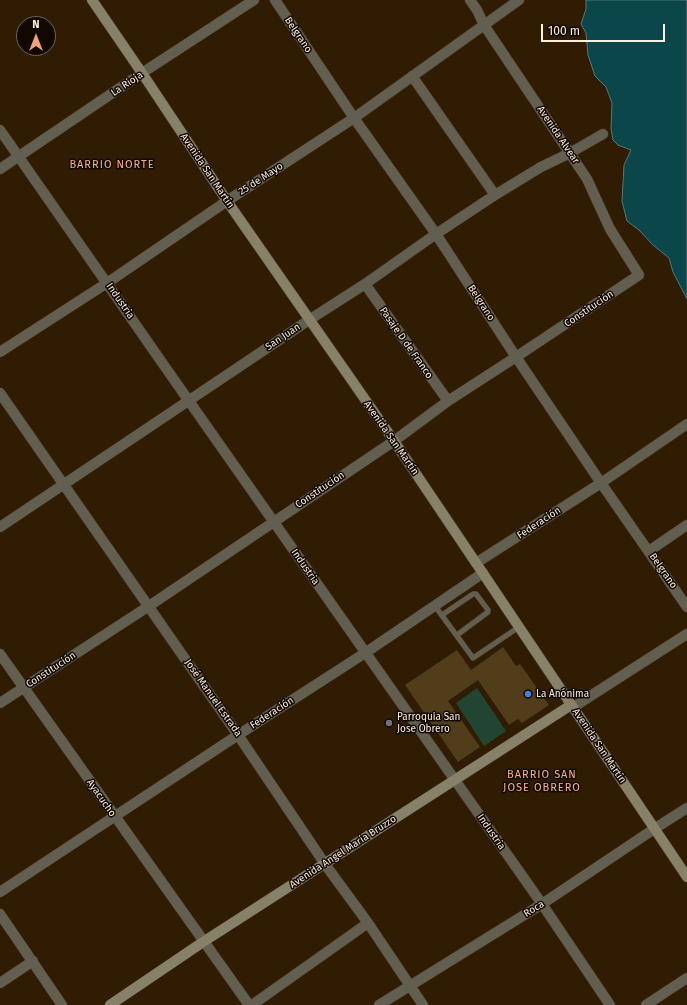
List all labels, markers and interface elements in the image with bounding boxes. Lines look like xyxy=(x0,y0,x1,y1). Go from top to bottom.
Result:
street label: Belgrano xyxy=(282,15,314,55)
north arrow xyxy=(16,16,56,56)
scale bar xyxy=(543,16,667,42)
text: N xyxy=(32,18,40,31)
text: 100 m xyxy=(548,24,580,38)
street label: La Rioja xyxy=(109,69,145,99)
street label: Avenida Alvear xyxy=(534,104,582,166)
street label: Avenida San Martín xyxy=(178,131,236,211)
district label: BARRIO NORTE xyxy=(69,158,155,172)
street label: 25 de Mayo xyxy=(237,160,285,198)
street label: Industria xyxy=(103,281,137,321)
street label: Belgrano xyxy=(465,283,497,323)
street label: Constitución xyxy=(562,288,616,330)
street label: Pasaje D de Franco xyxy=(377,305,435,381)
street label: San Juan xyxy=(263,321,303,353)
street label: Avenida San Martín xyxy=(361,399,421,477)
street label: Constitución xyxy=(293,469,347,511)
street label: Federación xyxy=(515,504,563,542)
street label: Industria xyxy=(288,547,322,587)
street label: Belgrano xyxy=(647,551,679,591)
street label: Constitución xyxy=(24,649,78,691)
street label: José Manuel Estrada xyxy=(182,657,244,739)
place label: La Anónima xyxy=(536,688,589,700)
marker: La Anónima xyxy=(523,689,533,699)
street label: Federación xyxy=(248,694,296,732)
street label: Avenida San Martín xyxy=(570,706,628,786)
place label: Parroquia San Jose Obrero xyxy=(397,711,460,734)
marker: Parroquia San Jose Obrero xyxy=(384,718,394,728)
district label: BARRIO SAN JOSE OBRERO xyxy=(503,768,581,794)
street label: Ayacucho xyxy=(84,777,118,819)
street label: Industria xyxy=(474,812,508,852)
street label: Avenida Angel Maria Bruzzo xyxy=(287,813,399,891)
street label: Roca xyxy=(522,898,546,920)

